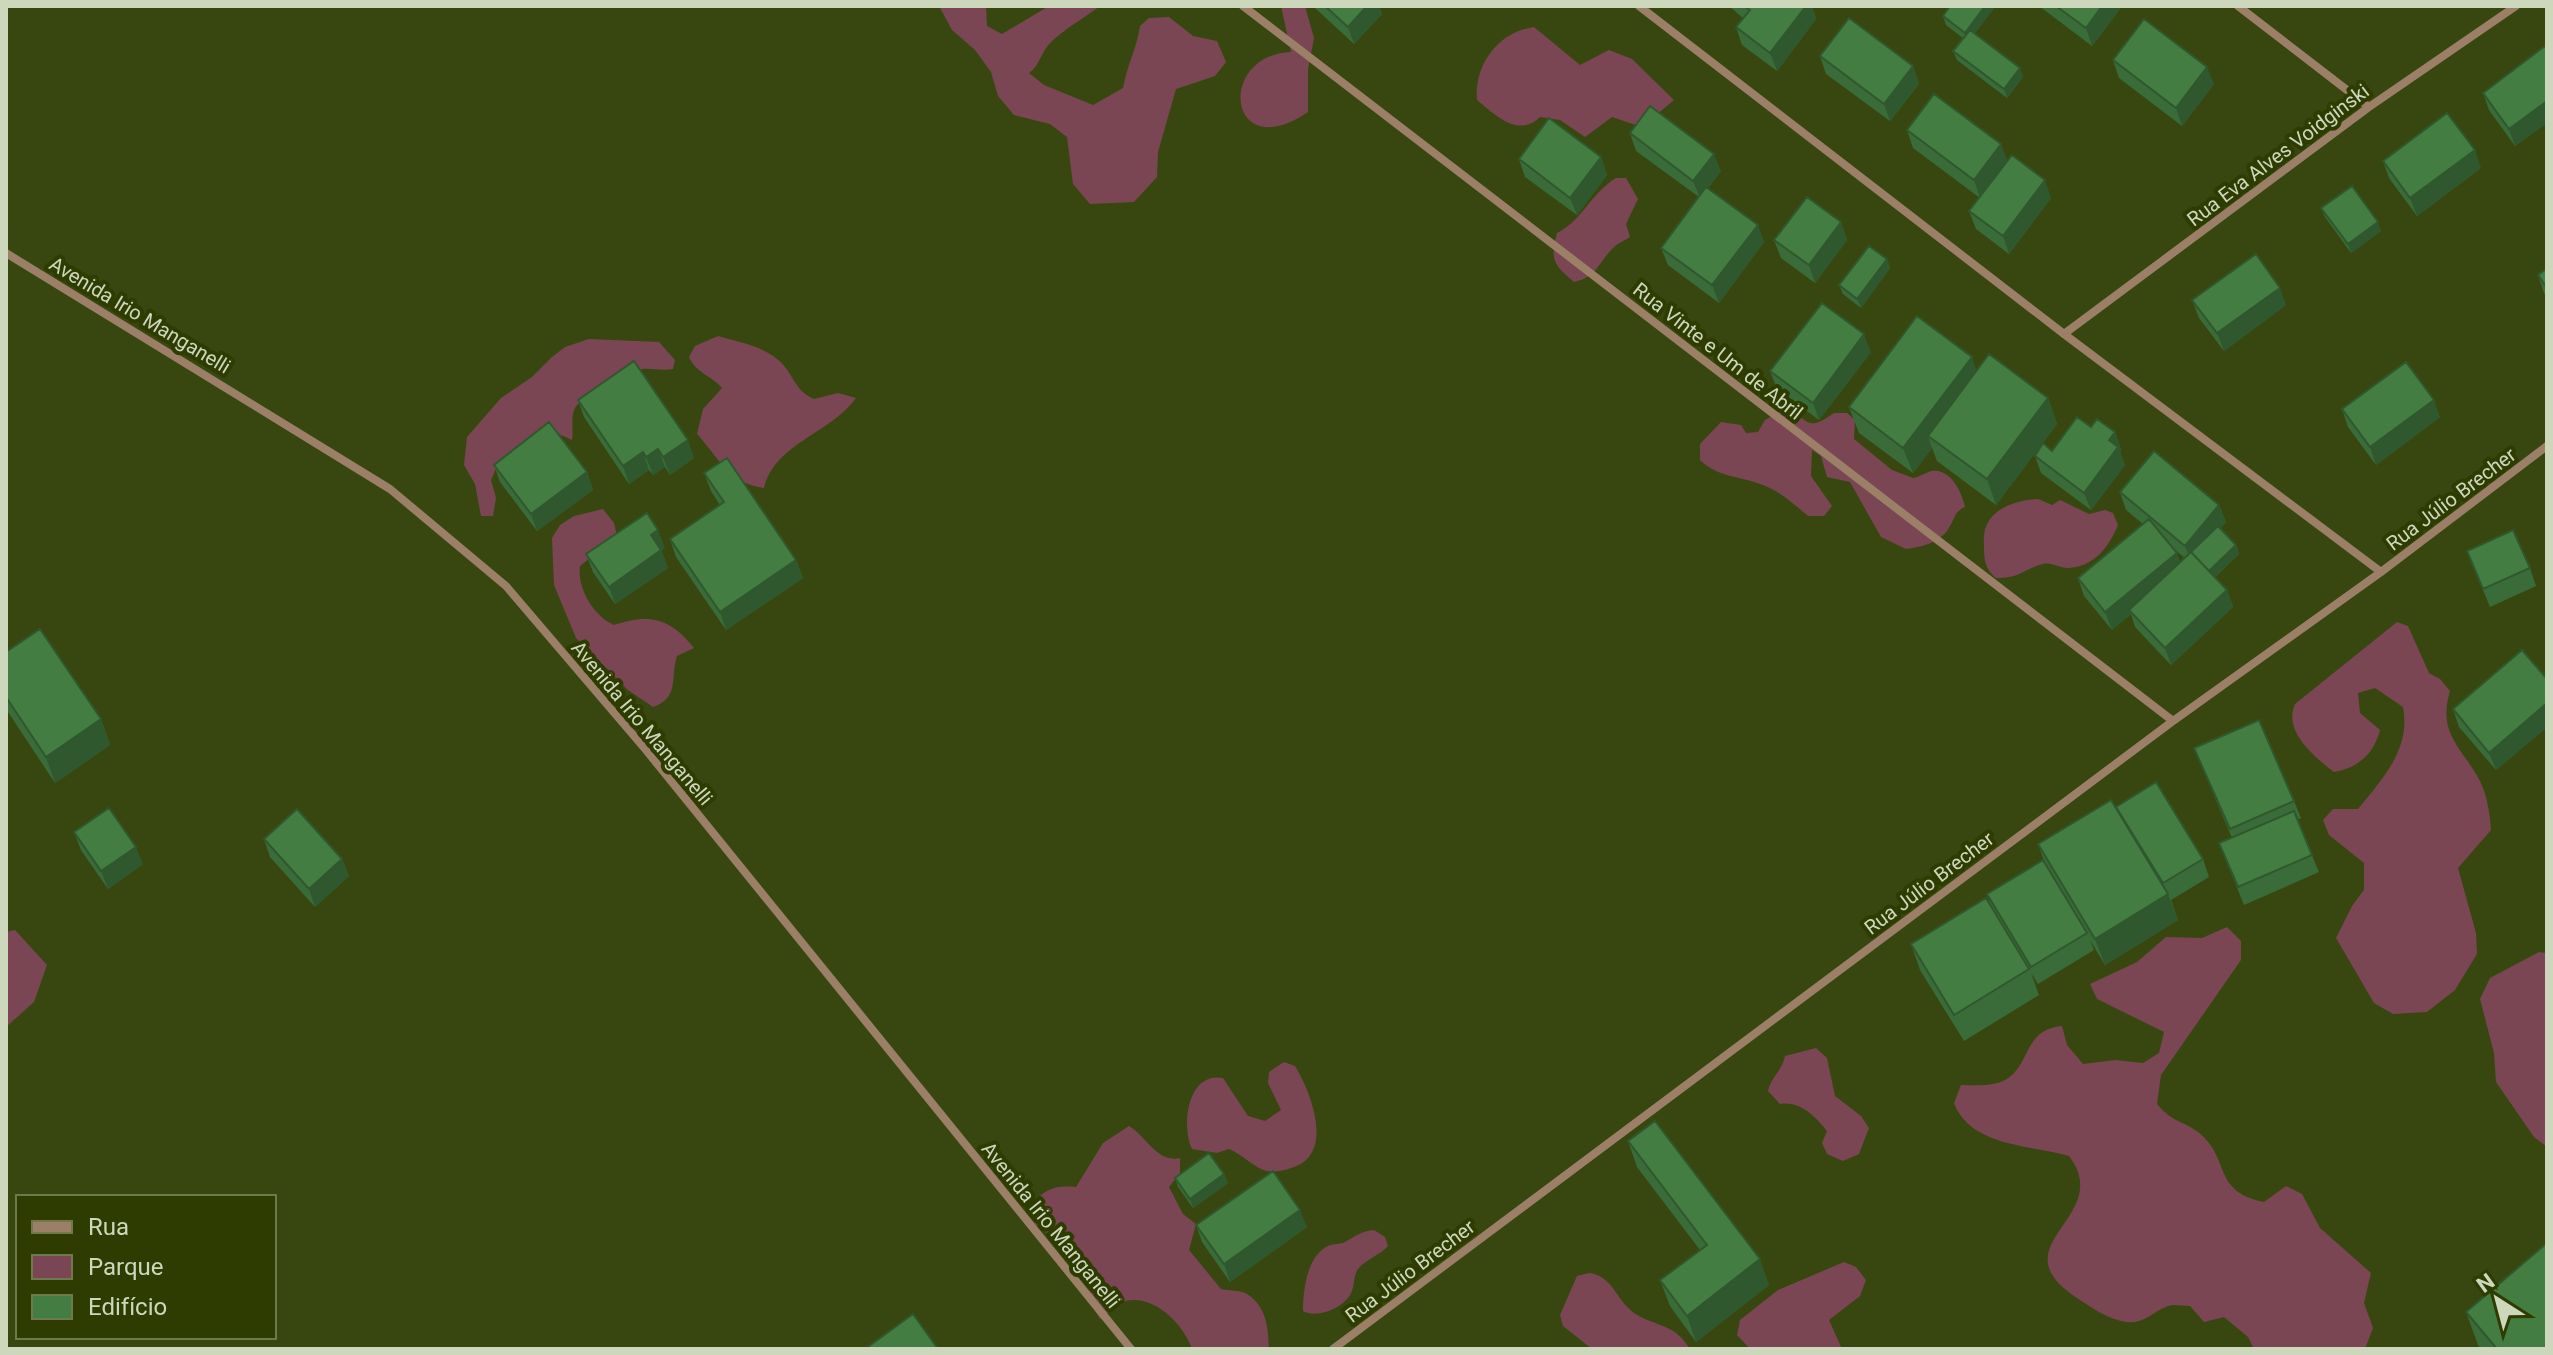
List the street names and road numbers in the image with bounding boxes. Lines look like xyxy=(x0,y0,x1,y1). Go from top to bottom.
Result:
street label: Rua Eva Alves Voidginski xyxy=(2182,79,2374,231)
street label: Avenida Irio Manganelli xyxy=(45,251,235,379)
street label: Rua Vinte e Um de Abril xyxy=(1628,277,1808,425)
street label: Rua Júlio Brecher xyxy=(2382,442,2521,555)
street label: Avenida Irio Manganelli xyxy=(566,636,718,810)
street label: Rua Júlio Brecher xyxy=(1860,826,1999,939)
street label: Avenida Irio Manganelli xyxy=(977,1137,1125,1313)
street label: Rua Júlio Brecher xyxy=(1341,1214,1480,1327)

